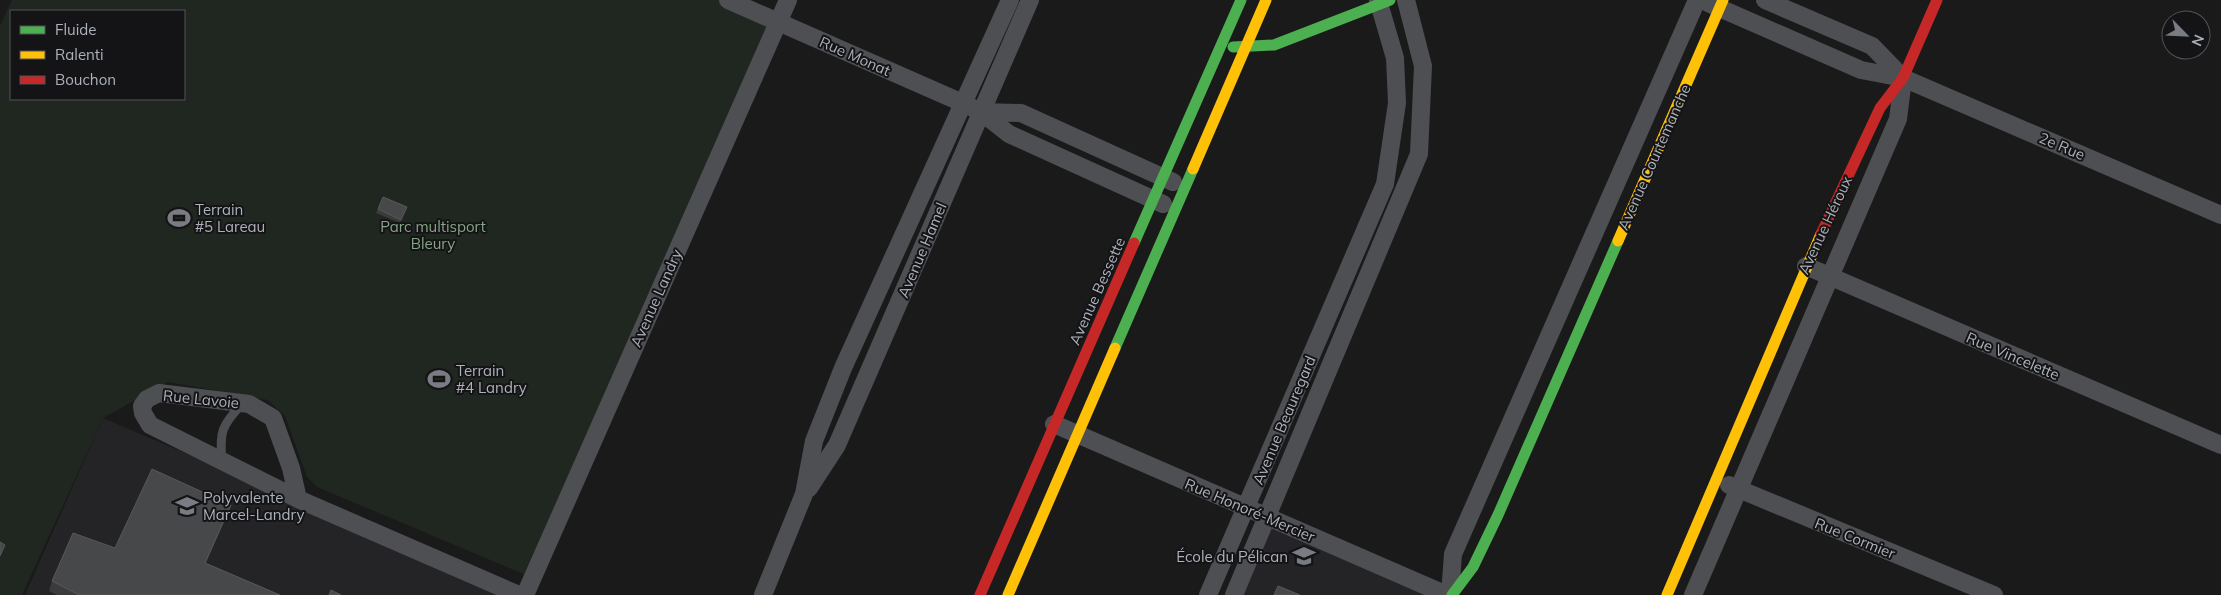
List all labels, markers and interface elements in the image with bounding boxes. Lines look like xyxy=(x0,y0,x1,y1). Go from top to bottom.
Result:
legend xyxy=(10,10,185,100)
north arrow xyxy=(2161,10,2211,60)
text: Fluide xyxy=(55,20,96,39)
street label: Rue Monat xyxy=(817,32,893,80)
text: N xyxy=(2188,32,2208,49)
text: Ralenti xyxy=(55,45,104,64)
text: Bouchon xyxy=(55,70,116,89)
street label: Avenue Courtemanche xyxy=(1613,81,1695,233)
street label: 2e Rue xyxy=(2036,128,2088,164)
street label: Avenue Héroux xyxy=(1794,173,1856,277)
place label: Terrain #5 Lareau xyxy=(195,200,265,236)
street label: Avenue Hamel xyxy=(893,200,951,300)
sports icon: Terrain #5 Lareau xyxy=(166,205,192,231)
park label: Parc multisport Bleury xyxy=(380,217,486,253)
street label: Avenue Bessette xyxy=(1065,234,1129,348)
street label: Avenue Landry xyxy=(626,246,686,350)
street label: Rue Vincelette xyxy=(1963,328,2063,384)
street label: Avenue Beauregard xyxy=(1248,353,1320,487)
place label: Terrain #4 Landry xyxy=(456,361,527,397)
sports icon: Terrain #4 Landry xyxy=(426,366,452,392)
street label: Rue Lavoie xyxy=(162,386,240,412)
street label: Rue Honoré-Mercier xyxy=(1182,474,1318,546)
place label: Polyvalente Marcel-Landry xyxy=(203,488,305,524)
school or university icon: Polyvalente Marcel-Landry xyxy=(174,493,200,519)
street label: Rue Cormier xyxy=(1812,513,1899,563)
school or university icon: École du Pélican xyxy=(1291,543,1317,569)
place label: École du Pélican xyxy=(1176,547,1288,566)

